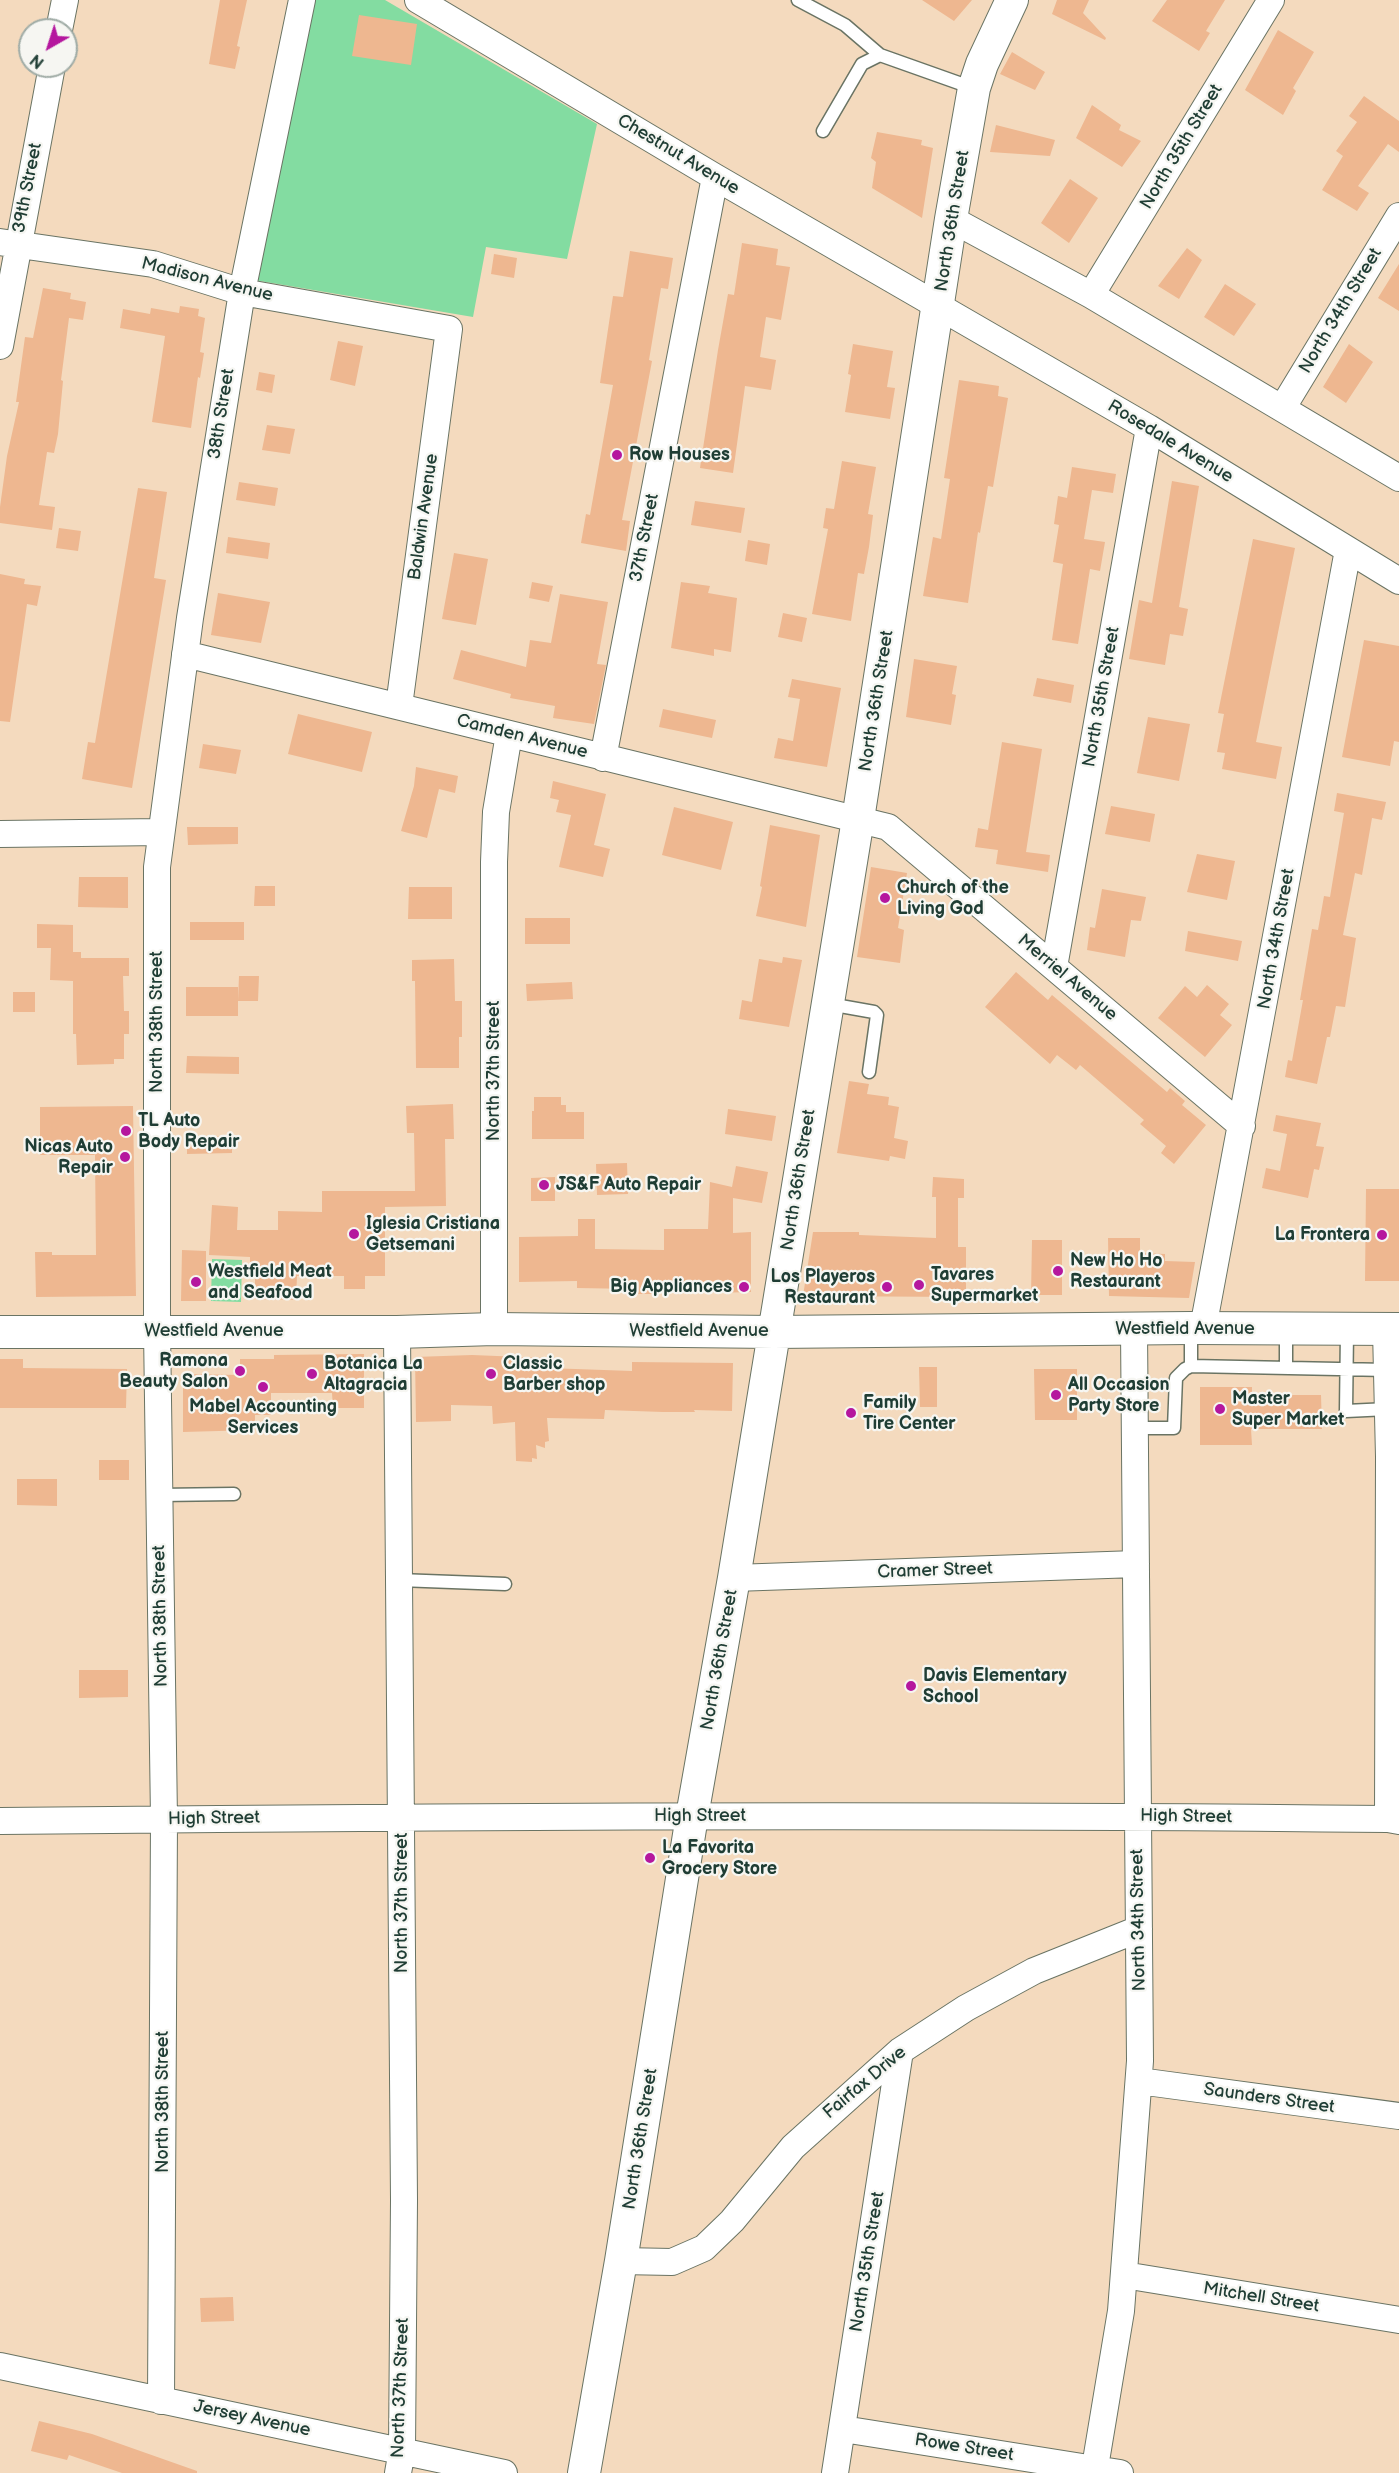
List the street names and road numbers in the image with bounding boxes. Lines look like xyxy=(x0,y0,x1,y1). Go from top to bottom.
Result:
street label: North 35th Street xyxy=(1136,81,1228,213)
street label: Chestnut Avenue xyxy=(613,110,743,200)
street label: 39th Street xyxy=(9,141,47,235)
street label: North 36th Street xyxy=(931,149,975,293)
street label: North 34th Street xyxy=(1295,244,1387,378)
street label: Madison Avenue xyxy=(139,253,275,307)
street label: 38th Street xyxy=(204,367,240,461)
street label: Rosedale Avenue xyxy=(1103,396,1237,488)
street label: Baldwin Avenue xyxy=(404,452,444,582)
street label: 37th Street xyxy=(626,492,664,584)
street label: North 35th Street xyxy=(1079,625,1125,769)
street label: North 36th Street xyxy=(855,629,899,773)
street label: Camden Avenue xyxy=(454,710,590,764)
street label: North 34th Street xyxy=(1254,867,1300,1011)
street label: Merriel Avenue xyxy=(1013,930,1121,1026)
street label: North 38th Street xyxy=(146,951,168,1093)
street label: North 37th Street xyxy=(483,1001,505,1141)
street label: North 36th Street xyxy=(777,1108,821,1252)
street label: Westfield Avenue xyxy=(1115,1318,1255,1340)
street label: Westfield Avenue xyxy=(144,1320,284,1342)
street label: Westfield Avenue xyxy=(629,1320,769,1342)
street label: North 38th Street xyxy=(149,1545,173,1687)
street label: Cramer Street xyxy=(877,1558,993,1584)
street label: North 36th Street xyxy=(697,1588,743,1732)
street label: High Street xyxy=(654,1805,746,1827)
street label: High Street xyxy=(1140,1805,1232,1829)
street label: High Street xyxy=(168,1807,260,1831)
street label: North 37th Street xyxy=(391,1833,413,1973)
street label: North 34th Street xyxy=(1127,1849,1151,1991)
street label: North 38th Street xyxy=(152,2031,174,2173)
street label: Fairfax Drive xyxy=(819,2042,911,2124)
street label: North 36th Street xyxy=(619,2067,663,2211)
street label: Saunders Street xyxy=(1202,2079,1336,2119)
street label: North 35th Street xyxy=(846,2190,890,2334)
street label: Mitchell Street xyxy=(1201,2278,1321,2318)
street label: North 37th Street xyxy=(388,2317,414,2459)
street label: Jersey Avenue xyxy=(192,2396,312,2442)
street label: Rowe Street xyxy=(913,2430,1015,2466)

